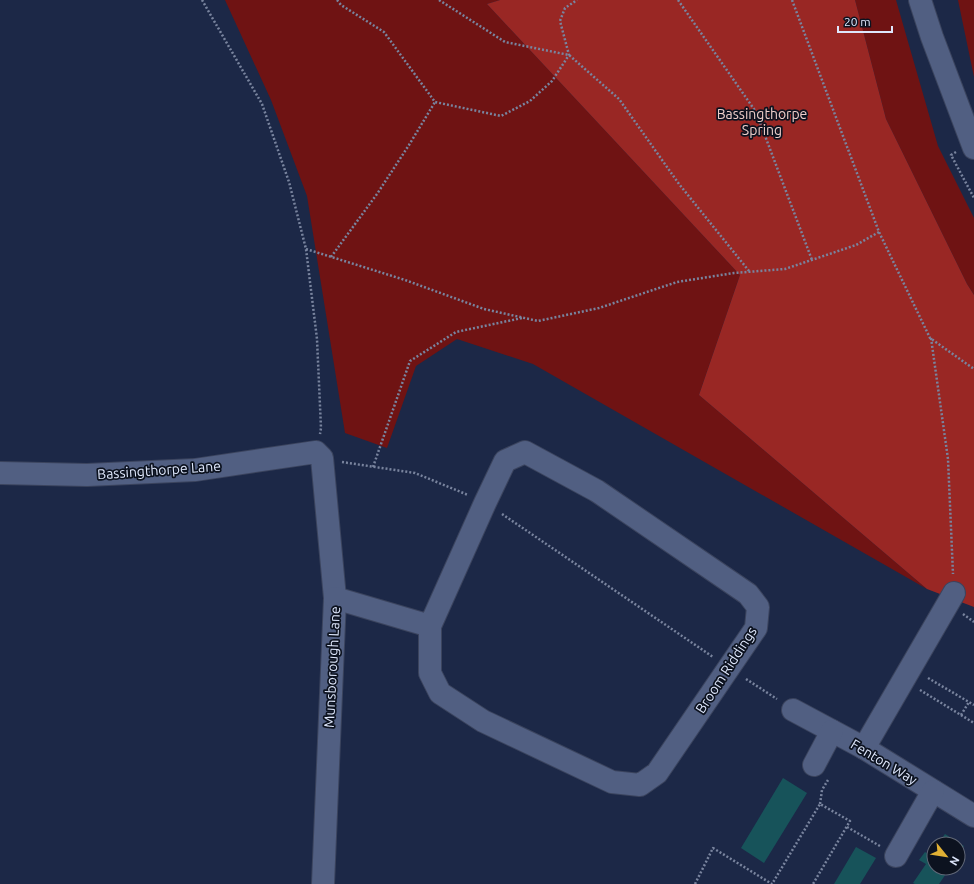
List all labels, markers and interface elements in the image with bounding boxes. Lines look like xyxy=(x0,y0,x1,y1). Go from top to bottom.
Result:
scale bar xyxy=(838,8,892,34)
text: 20 m xyxy=(844,15,871,28)
park label: Bassingthorpe Spring xyxy=(717,106,807,138)
street label: Bassingthorpe Lane xyxy=(97,458,221,482)
street label: Munsborough Lane xyxy=(321,606,343,728)
street label: Broom Riddings xyxy=(692,624,760,716)
street label: Fenton Way xyxy=(848,736,920,788)
north arrow xyxy=(926,836,966,876)
text: N xyxy=(947,854,962,868)

